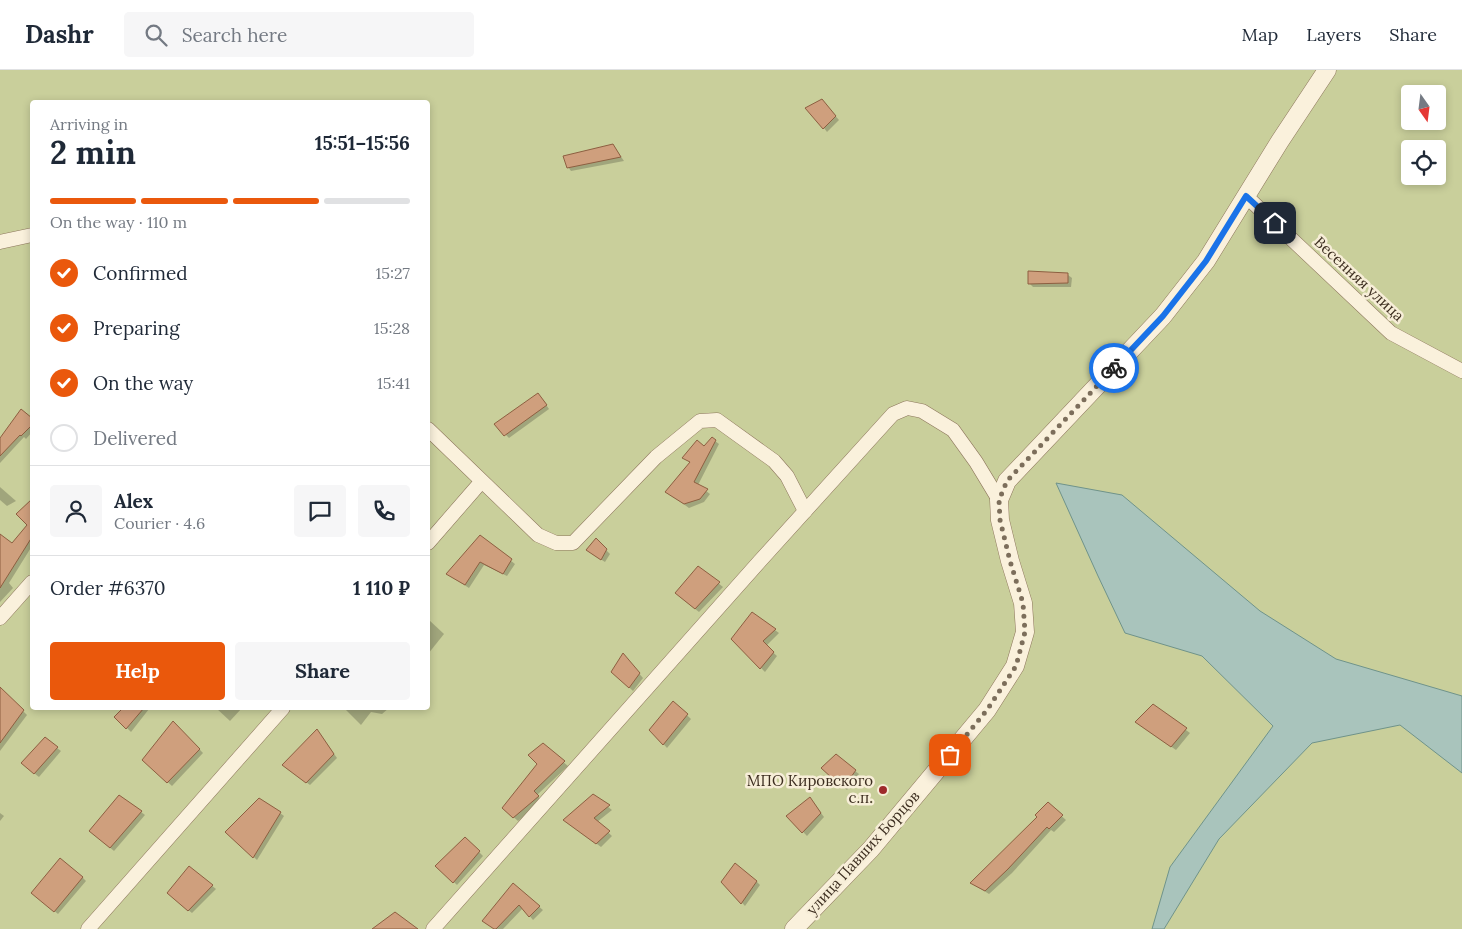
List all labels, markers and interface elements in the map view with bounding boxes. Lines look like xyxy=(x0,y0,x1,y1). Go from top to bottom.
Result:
search box xyxy=(124,12,474,57)
text: Dashr xyxy=(25,19,94,50)
icon: search xyxy=(142,21,170,49)
text: Search here xyxy=(182,23,287,47)
text: Map xyxy=(1242,23,1278,46)
text: Layers xyxy=(1306,23,1361,46)
text: Share xyxy=(1389,23,1437,46)
north arrow xyxy=(1401,85,1446,130)
map controls xyxy=(1401,85,1446,185)
text: Arriving in xyxy=(50,114,128,134)
text: 15:51–15:56 xyxy=(315,131,410,155)
text: 2 min xyxy=(50,132,136,173)
button: locate xyxy=(1401,140,1446,185)
pin xyxy=(1254,202,1296,244)
icon: home xyxy=(1261,209,1289,237)
text: On the way · 110 m xyxy=(50,212,187,232)
street label: Весенняя улица xyxy=(1311,232,1408,325)
icon: check xyxy=(50,259,78,287)
text: Confirmed xyxy=(93,261,188,285)
text: 15:27 xyxy=(375,263,410,283)
icon: check xyxy=(50,314,78,342)
text: Preparing xyxy=(93,316,180,340)
text: 15:28 xyxy=(374,318,410,338)
courier xyxy=(1089,343,1139,393)
icon: bike xyxy=(1100,354,1128,382)
icon: check xyxy=(50,369,78,397)
text: On the way xyxy=(93,371,193,395)
text: 15:41 xyxy=(377,373,410,393)
text: Delivered xyxy=(93,426,177,450)
button: person xyxy=(50,485,102,537)
button: chat xyxy=(294,485,346,537)
button: phone xyxy=(358,485,410,537)
text: Alex xyxy=(114,489,153,513)
text: Courier · 4.6 xyxy=(114,513,205,533)
text: Order #6370 xyxy=(50,576,166,600)
text: 1 110 ₽ xyxy=(353,576,410,600)
button: Help xyxy=(50,642,225,700)
button: Share xyxy=(235,642,410,700)
pin xyxy=(929,734,971,776)
icon: bag xyxy=(936,741,964,769)
place label: МПО Кировского с.п. xyxy=(747,771,873,807)
marker: МПО Кировского с.п. xyxy=(877,784,889,796)
street label: улица Павших Борцов xyxy=(802,787,924,919)

